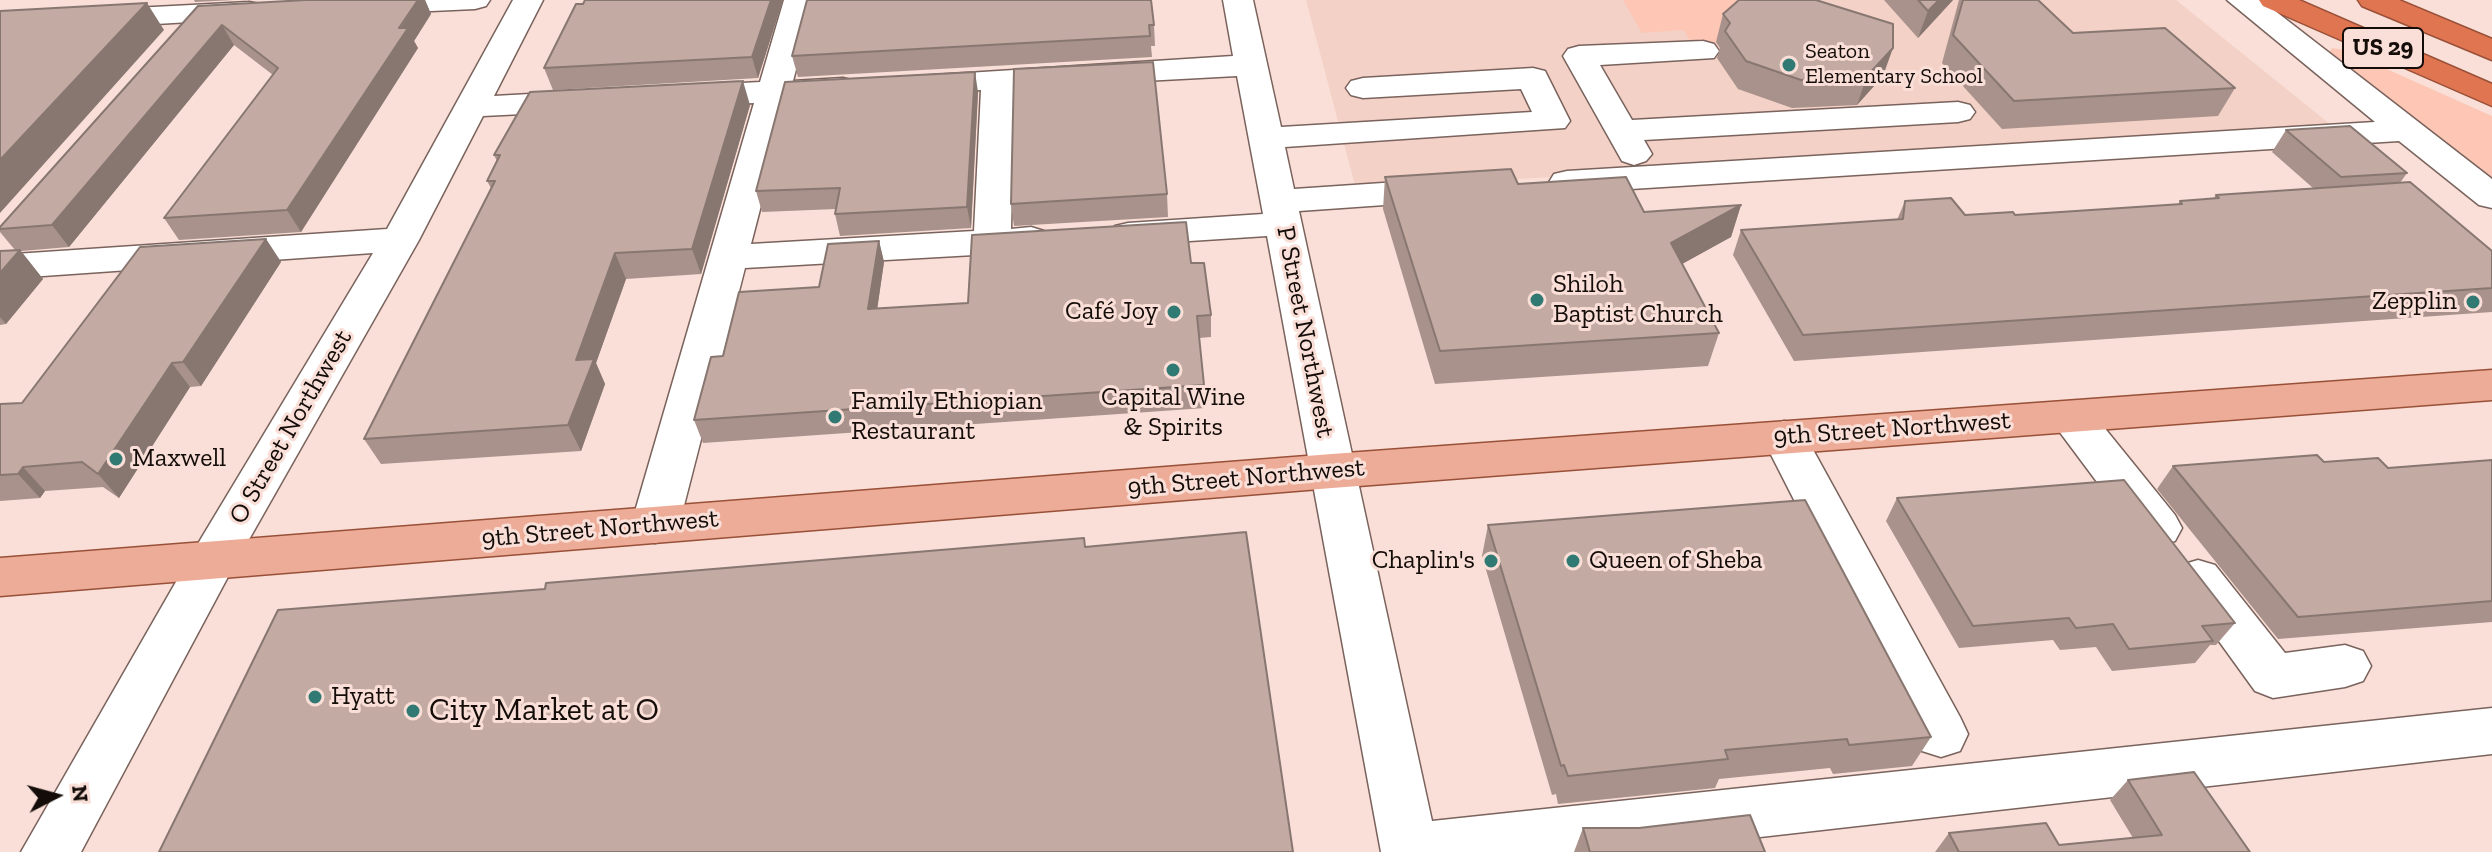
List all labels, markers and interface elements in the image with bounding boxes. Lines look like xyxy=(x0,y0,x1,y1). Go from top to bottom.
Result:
road number: US 29 xyxy=(2343,28,2423,68)
place label: Seaton Elementary School xyxy=(1805,39,1983,90)
marker: Seaton Elementary School xyxy=(1780,56,1798,74)
street label: P Street Northwest xyxy=(1269,224,1341,440)
place label: Shiloh Baptist Church xyxy=(1553,269,1723,330)
place label: Zepplin xyxy=(2372,286,2457,318)
marker: Shiloh Baptist Church xyxy=(1528,291,1546,309)
marker: Zepplin xyxy=(2464,293,2482,311)
place label: Café Joy xyxy=(1065,296,1158,328)
marker: Café Joy xyxy=(1165,303,1183,321)
street label: O Street Northwest xyxy=(223,324,359,530)
marker: Capital Wine & Spirits xyxy=(1164,361,1182,379)
place label: Capital Wine & Spirits xyxy=(1101,382,1245,444)
place label: Family Ethiopian Restaurant xyxy=(851,386,1042,448)
street label: 9th Street Northwest xyxy=(1772,405,2012,453)
marker: Family Ethiopian Restaurant xyxy=(826,408,844,426)
place label: Maxwell xyxy=(132,443,226,475)
marker: Maxwell xyxy=(107,450,125,468)
street label: 9th Street Northwest xyxy=(1126,452,1366,504)
street label: 9th Street Northwest xyxy=(480,503,720,555)
place label: Chaplin's xyxy=(1372,545,1475,577)
place label: Queen of Sheba xyxy=(1589,545,1763,577)
marker: Chaplin's xyxy=(1482,552,1500,570)
marker: Queen of Sheba xyxy=(1564,552,1582,570)
place label: Hyatt xyxy=(331,681,395,713)
marker: Hyatt xyxy=(306,688,324,706)
place label: City Market at O xyxy=(429,692,659,730)
marker: City Market at O xyxy=(404,702,422,720)
north arrow xyxy=(16,756,96,836)
text: N xyxy=(66,784,95,803)

